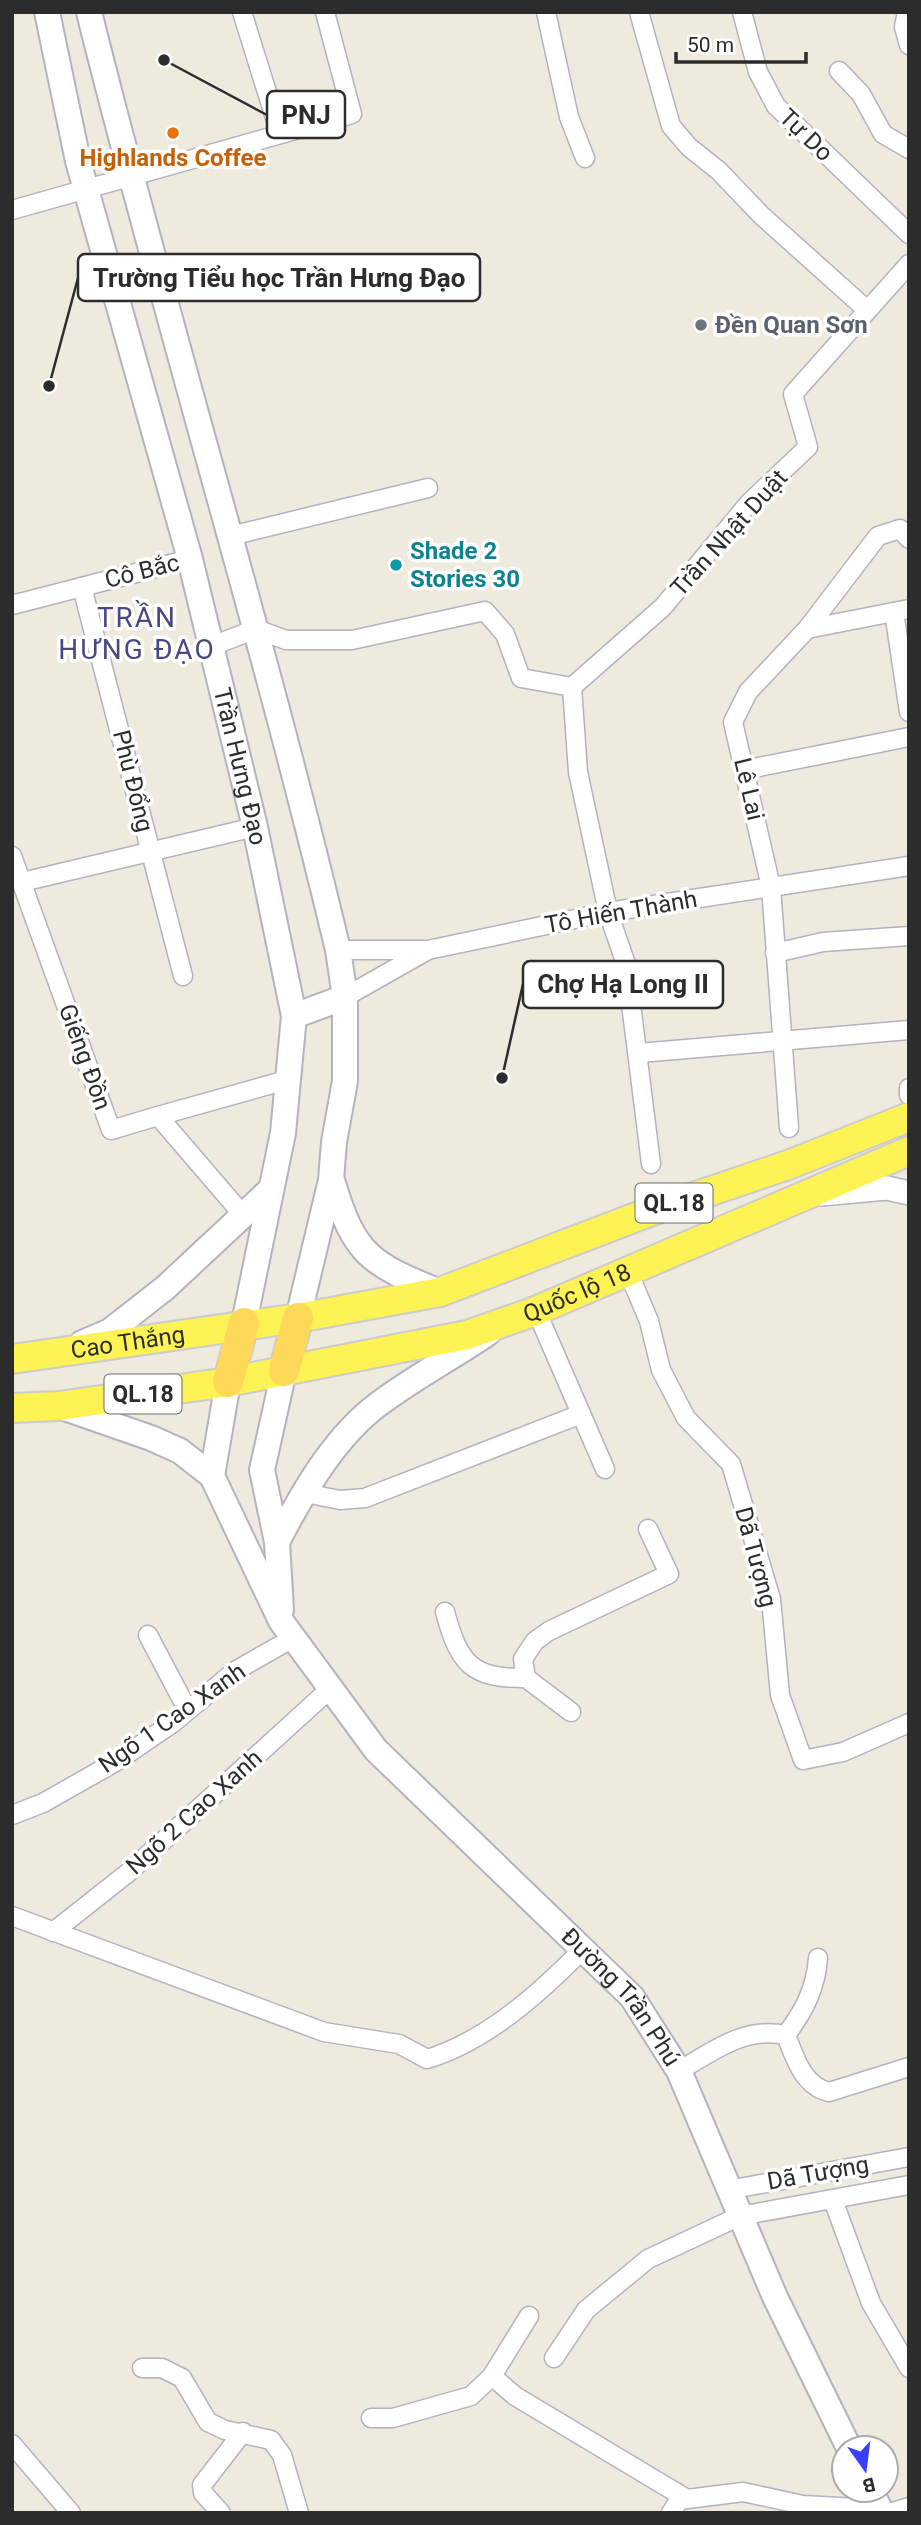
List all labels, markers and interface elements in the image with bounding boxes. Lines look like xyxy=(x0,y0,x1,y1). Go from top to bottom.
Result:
scale bar xyxy=(676,21,806,65)
text: 50 m xyxy=(687,33,734,57)
callout: PNJ xyxy=(267,91,345,138)
text: PNJ xyxy=(281,100,331,130)
street label: Tự Do xyxy=(773,103,839,167)
marker: Highlands Coffee xyxy=(165,125,181,141)
place label: Highlands Coffee xyxy=(80,144,267,172)
callout: Trường Tiểu học Trần Hưng Đạo xyxy=(78,254,480,301)
text: Trường Tiểu học Trần Hưng Đạo xyxy=(93,263,465,293)
place label: Đền Quan Sơn xyxy=(715,311,868,339)
marker: Đền Quan Sơn xyxy=(693,317,709,333)
street label: Trần Nhật Duật xyxy=(665,464,793,602)
place label: Shade 2 Stories 30 xyxy=(410,537,520,593)
street label: Cô Bắc xyxy=(102,548,182,594)
marker: Shade 2 Stories 30 xyxy=(388,557,404,573)
district label: TRẦN HƯNG ĐẠO xyxy=(58,600,216,666)
street label: Trần Hưng Đạo xyxy=(208,685,272,848)
street label: Phù Đổng xyxy=(107,727,159,835)
street label: Lê Lai xyxy=(728,755,770,823)
street label: Tô Hiến Thành xyxy=(543,885,699,939)
callout: Chợ Hạ Long II xyxy=(523,961,723,1008)
text: Chợ Hạ Long II xyxy=(537,969,709,999)
street label: Giếng Đồn xyxy=(53,1000,117,1114)
road number: QL.18 xyxy=(636,1184,712,1222)
street label: Quốc lộ 18 xyxy=(519,1258,635,1328)
street label: Cao Thắng xyxy=(69,1320,187,1364)
road number: QL.18 xyxy=(104,1374,182,1414)
street label: Dã Tượng xyxy=(729,1504,783,1610)
street label: Ngõ 1 Cao Xanh xyxy=(93,1657,251,1779)
street label: Ngõ 2 Cao Xanh xyxy=(121,1744,267,1880)
street label: Đường Trần Phú xyxy=(555,1922,686,2071)
street label: Dã Tượng xyxy=(765,2150,871,2196)
north arrow xyxy=(830,2434,900,2504)
text: B xyxy=(860,2472,878,2498)

